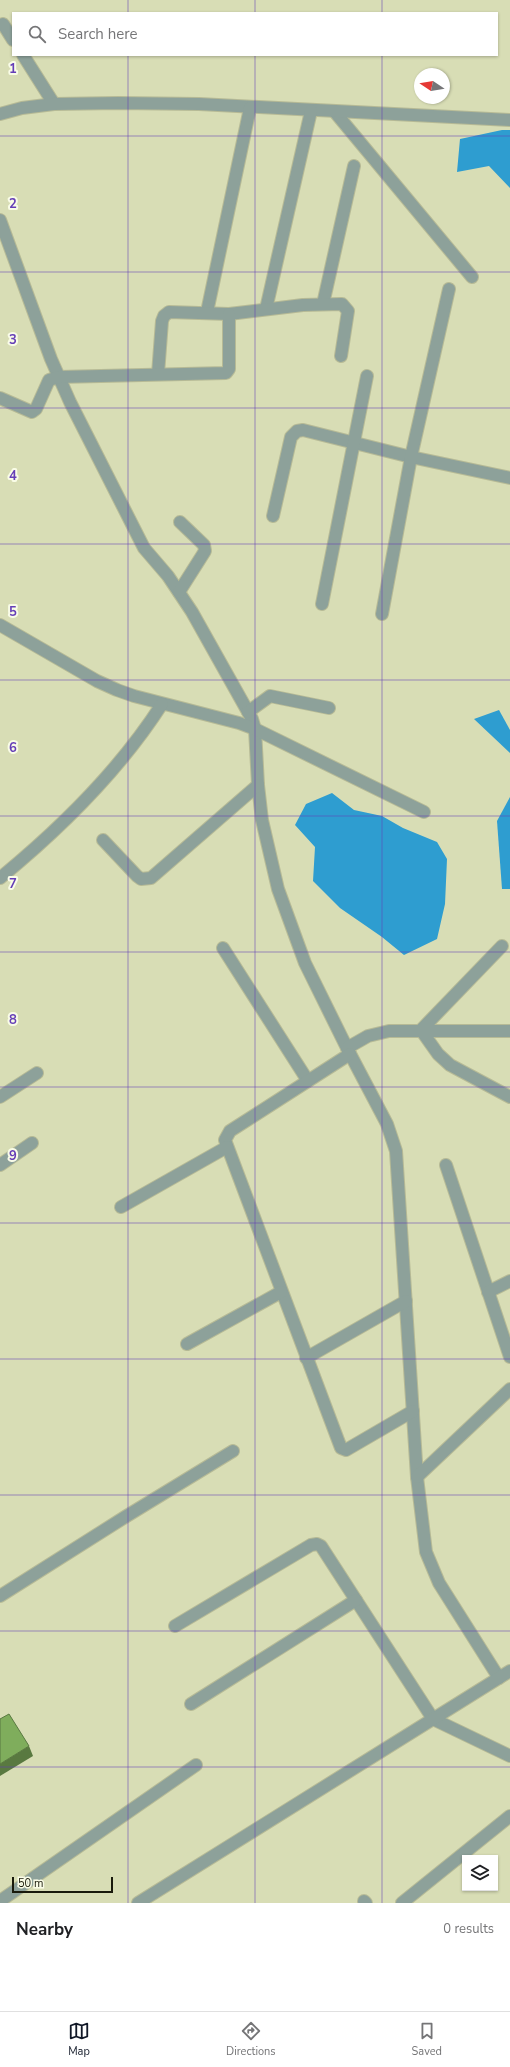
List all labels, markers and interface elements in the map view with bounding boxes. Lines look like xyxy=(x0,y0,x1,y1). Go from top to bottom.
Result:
search box xyxy=(12,12,498,56)
icon: search xyxy=(26,23,48,45)
text: Search here xyxy=(58,24,138,44)
text: 1 xyxy=(9,60,17,78)
north arrow xyxy=(414,68,450,104)
text: 2 xyxy=(9,195,17,213)
text: 3 xyxy=(9,331,17,349)
text: 4 xyxy=(9,467,17,485)
text: 5 xyxy=(9,603,17,621)
text: 6 xyxy=(9,739,17,757)
text: 7 xyxy=(9,875,17,893)
text: 8 xyxy=(9,1011,17,1029)
text: 9 xyxy=(9,1147,17,1165)
map controls xyxy=(462,1855,498,1891)
button: layers xyxy=(462,1855,498,1891)
scale bar xyxy=(12,1875,113,1894)
text: 50 m xyxy=(18,1876,43,1891)
text: Nearby xyxy=(16,1918,73,1941)
text: 0 results xyxy=(443,1920,494,1938)
tab: Map xyxy=(68,2020,90,2059)
tab: Directions xyxy=(226,2020,276,2059)
tab: Saved xyxy=(412,2020,442,2059)

